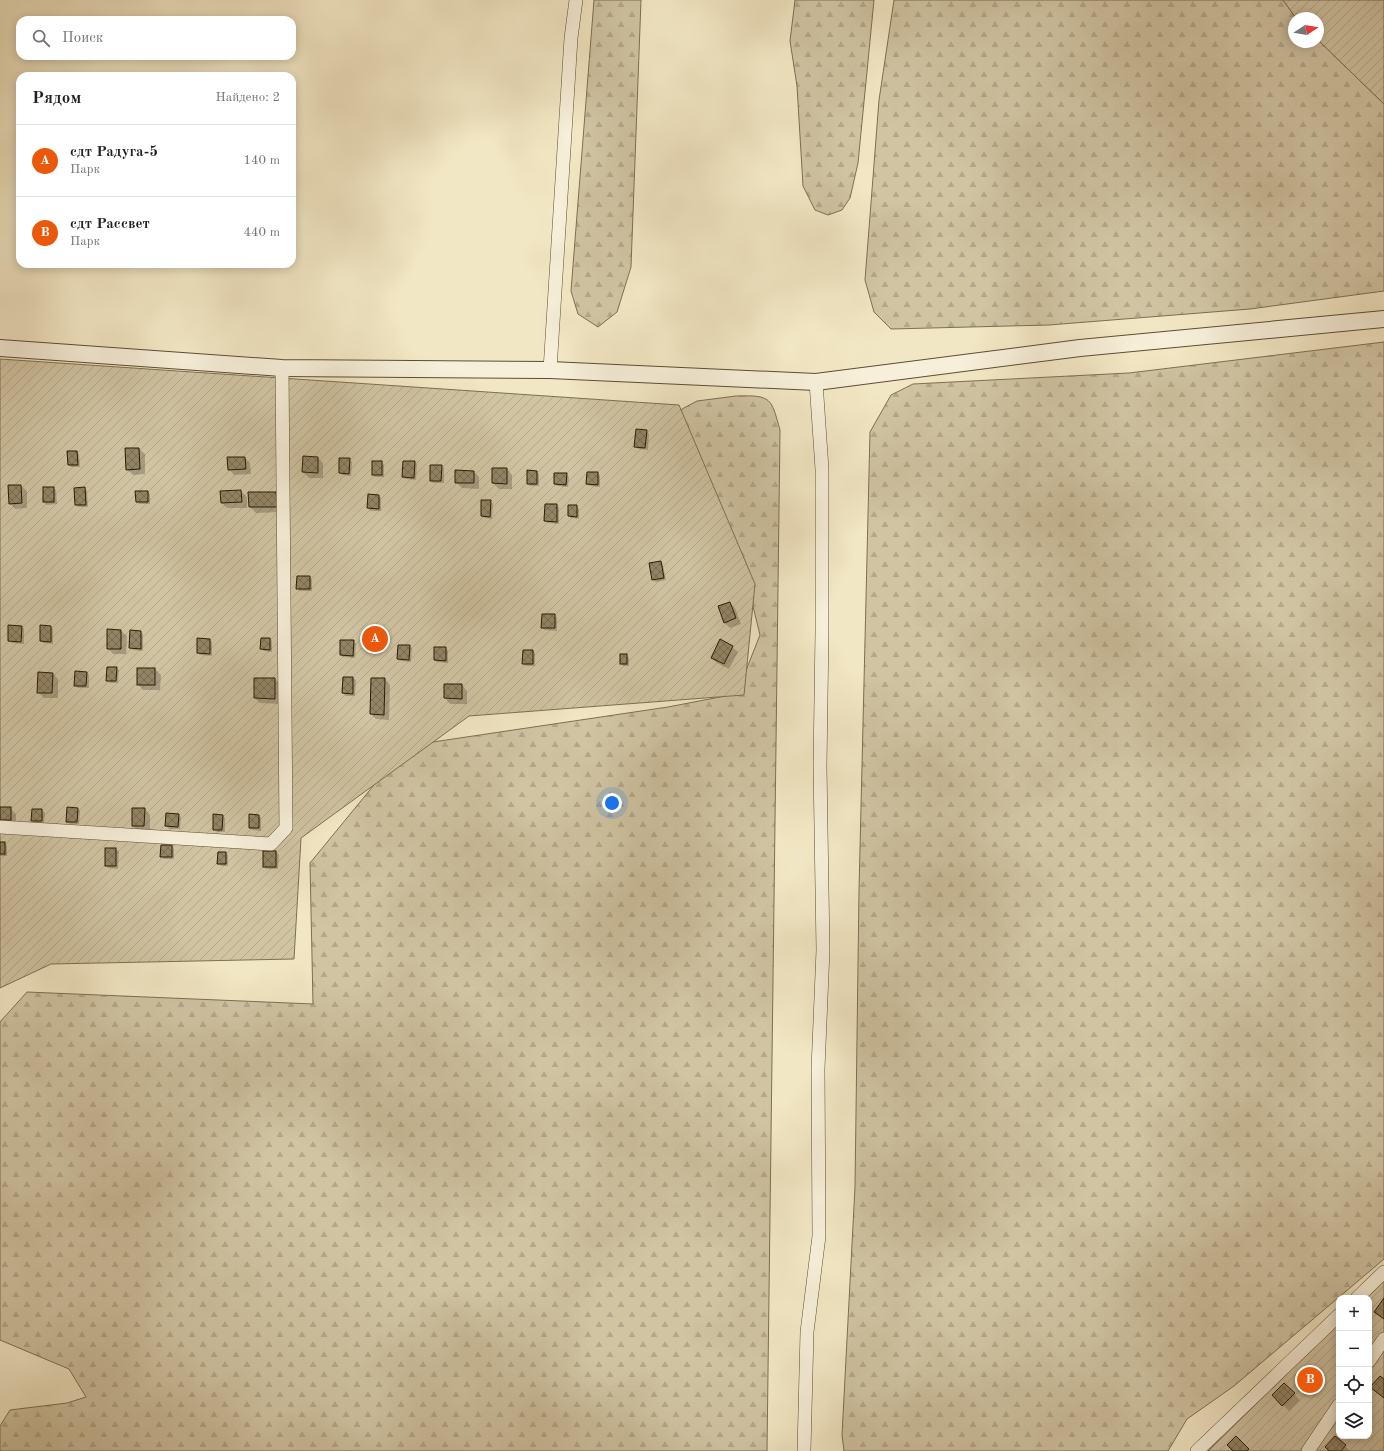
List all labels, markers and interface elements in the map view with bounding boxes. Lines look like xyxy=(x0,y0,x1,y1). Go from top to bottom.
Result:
north arrow xyxy=(1288,12,1324,48)
search box xyxy=(16,16,296,60)
icon: search xyxy=(30,27,52,49)
text: Поиск xyxy=(62,31,103,46)
text: Рядом xyxy=(32,90,81,107)
text: Найдено: 2 xyxy=(216,91,280,104)
text: сдт Радуга-5 xyxy=(70,145,158,160)
text: A xyxy=(40,154,50,167)
text: 140 m xyxy=(243,154,280,167)
text: Парк xyxy=(70,163,100,176)
text: сдт Рассвет xyxy=(70,217,150,232)
text: B xyxy=(40,226,50,239)
text: 440 m xyxy=(243,226,280,239)
text: Парк xyxy=(70,235,100,248)
pin: A xyxy=(362,624,388,654)
your location xyxy=(602,793,622,813)
map controls xyxy=(1336,1295,1372,1439)
button: + xyxy=(1336,1295,1372,1331)
button: − xyxy=(1336,1331,1372,1367)
pin: B xyxy=(1297,1365,1323,1395)
button: locate xyxy=(1336,1367,1372,1403)
button: layers xyxy=(1336,1403,1372,1439)

